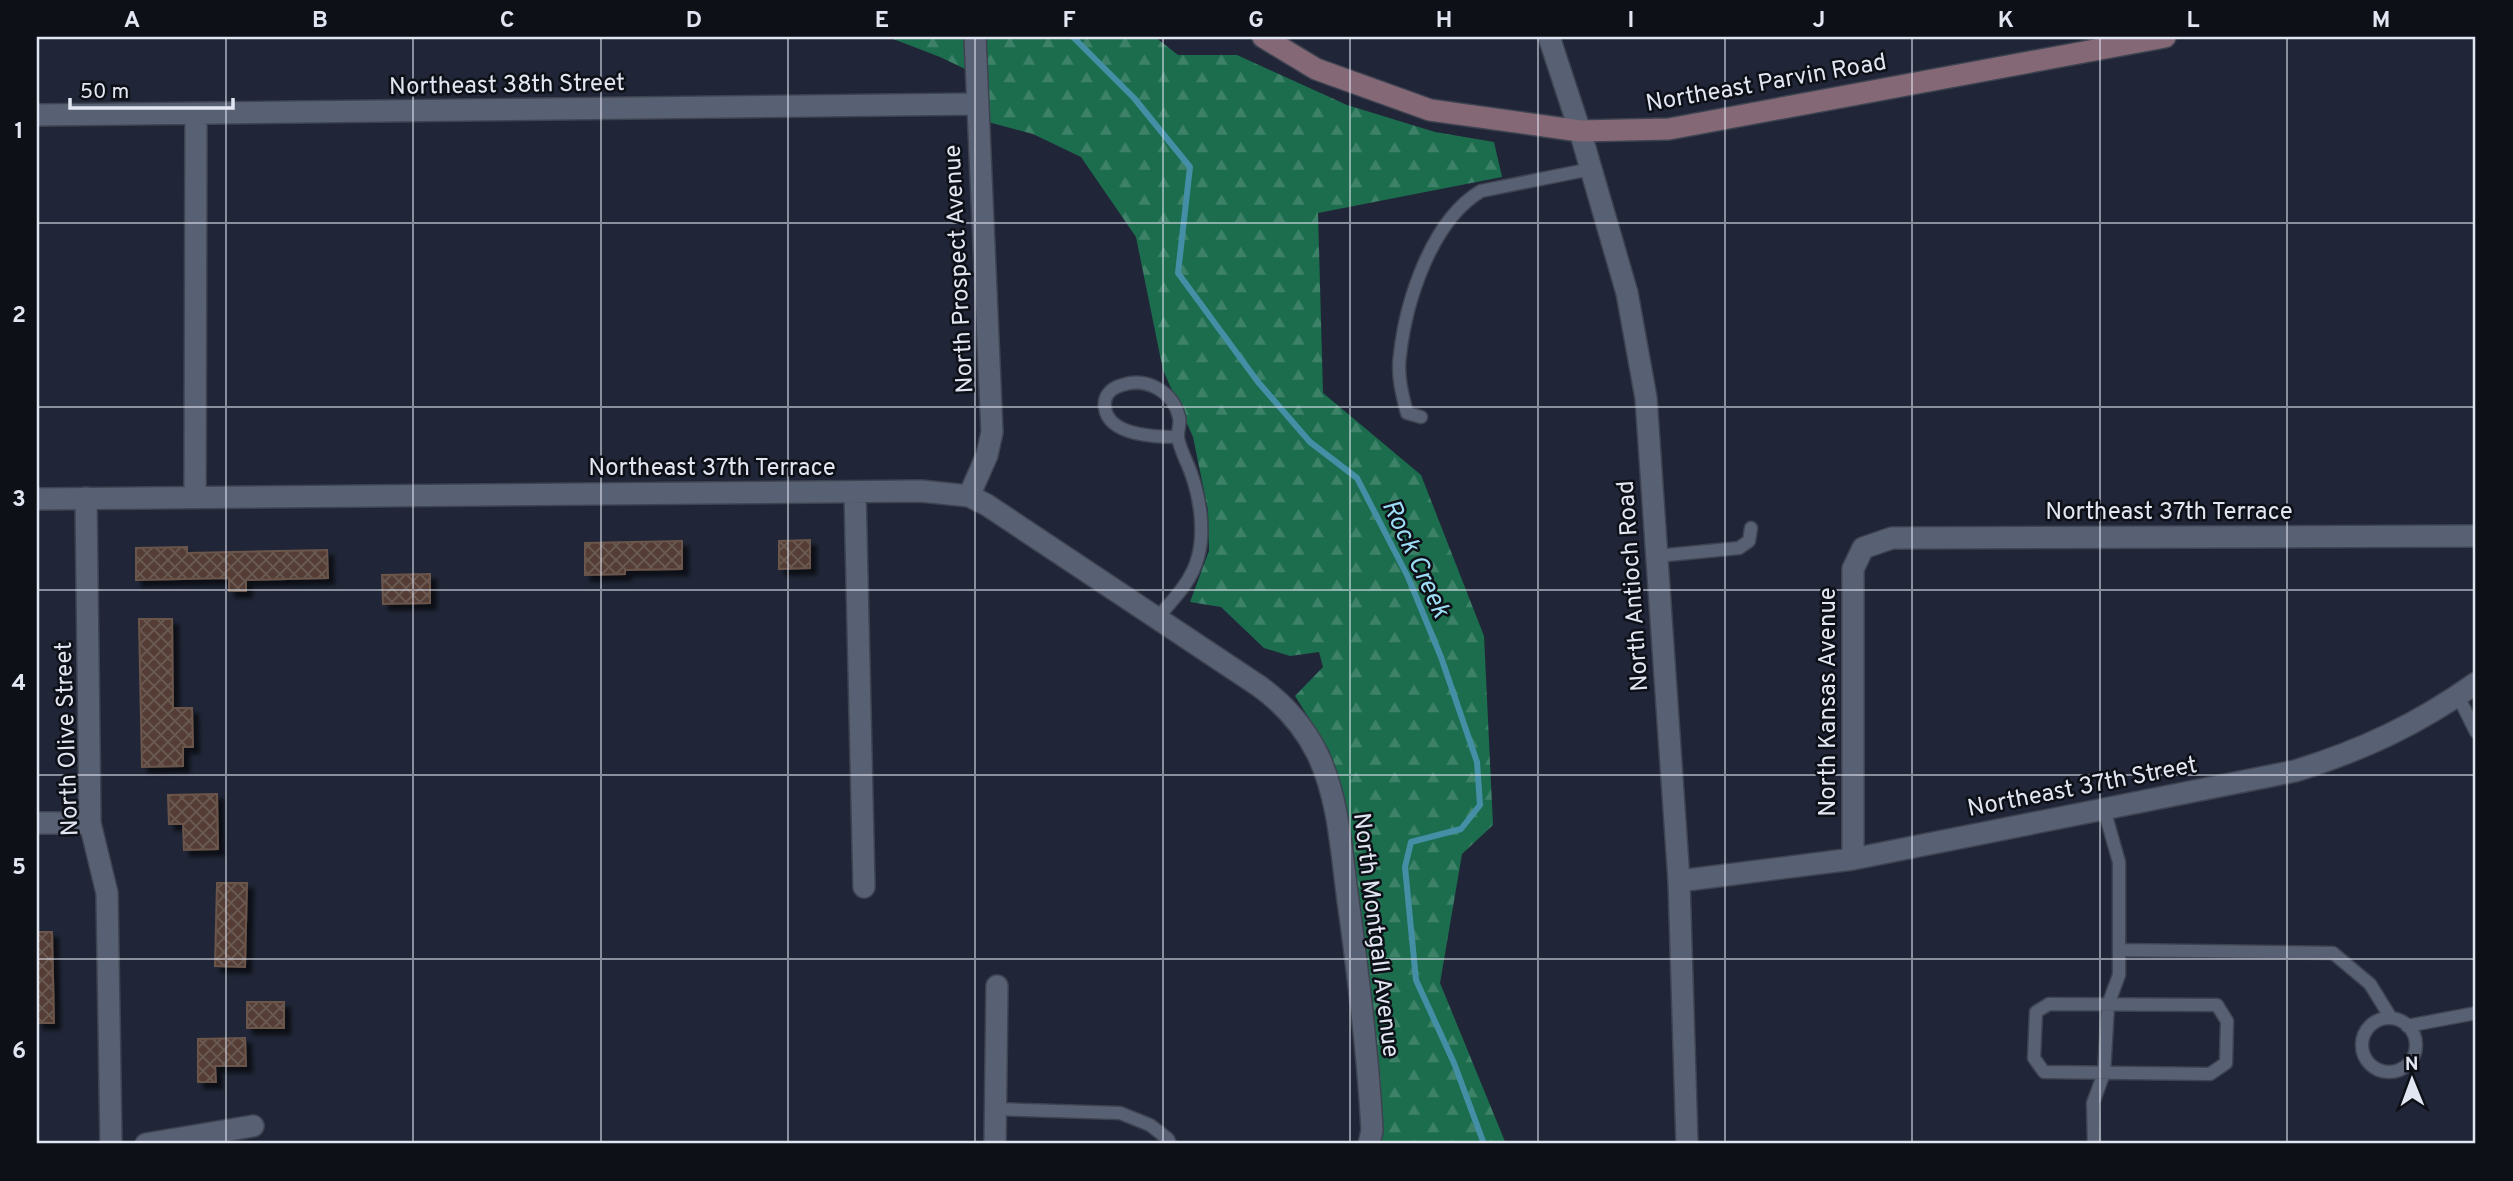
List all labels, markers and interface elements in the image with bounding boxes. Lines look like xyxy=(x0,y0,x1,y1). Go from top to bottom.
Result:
text: A xyxy=(124,7,140,36)
text: B xyxy=(312,7,328,36)
text: C xyxy=(500,7,514,36)
text: D xyxy=(686,7,702,36)
text: E xyxy=(875,7,889,36)
text: F xyxy=(1062,7,1076,36)
text: G xyxy=(1248,7,1264,36)
text: H xyxy=(1436,7,1452,36)
text: I xyxy=(1628,7,1634,36)
text: J xyxy=(1813,7,1825,36)
text: K xyxy=(1998,7,2014,36)
text: L xyxy=(2186,7,2200,36)
text: M xyxy=(2372,7,2390,36)
street label: Northeast Parvin Road xyxy=(1644,48,1889,120)
scale bar xyxy=(70,66,233,110)
street label: Northeast 38th Street xyxy=(389,69,625,103)
text: 50 m xyxy=(80,79,129,106)
text: 1 xyxy=(14,118,24,147)
street label: North Prospect Avenue xyxy=(939,144,981,394)
text: 2 xyxy=(12,302,26,331)
street label: Northeast 37th Terrace xyxy=(588,454,836,484)
street label: North Antioch Road xyxy=(1612,479,1656,692)
text: 3 xyxy=(12,486,26,515)
water label: Rock Creek xyxy=(1373,495,1457,624)
street label: Northeast 37th Terrace xyxy=(2045,498,2293,528)
street label: North Kansas Avenue xyxy=(1814,587,1844,817)
street label: North Olive Street xyxy=(50,641,86,837)
text: 4 xyxy=(12,670,26,699)
street label: Northeast 37th Street xyxy=(1965,751,2200,825)
street label: North Montgall Avenue xyxy=(1345,811,1405,1059)
text: 5 xyxy=(12,854,26,883)
text: 6 xyxy=(12,1038,26,1067)
north arrow xyxy=(2376,1044,2446,1114)
text: N xyxy=(2405,1053,2419,1077)

